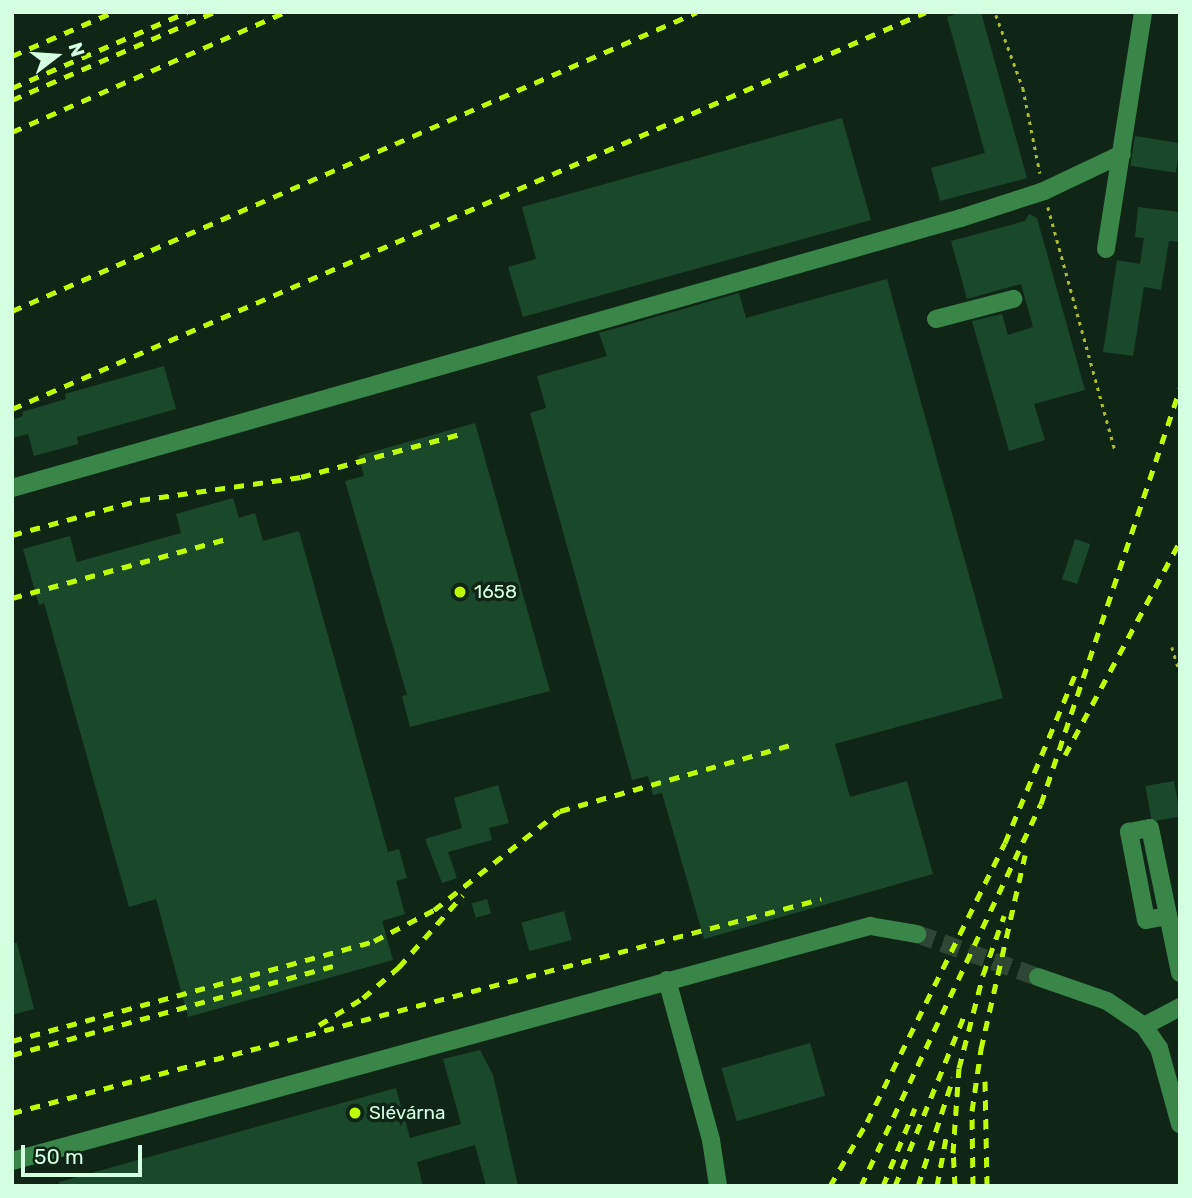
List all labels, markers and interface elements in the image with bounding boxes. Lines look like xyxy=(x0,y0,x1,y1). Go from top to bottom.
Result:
north arrow xyxy=(21,21,91,91)
text: N xyxy=(64,40,90,60)
place label: 1658 xyxy=(474,581,517,603)
marker: 1658 xyxy=(452,584,468,600)
place label: Slévárna xyxy=(369,1102,446,1124)
marker: Slévárna xyxy=(347,1105,363,1121)
scale bar xyxy=(24,1132,145,1176)
text: 50 m xyxy=(34,1144,84,1169)

